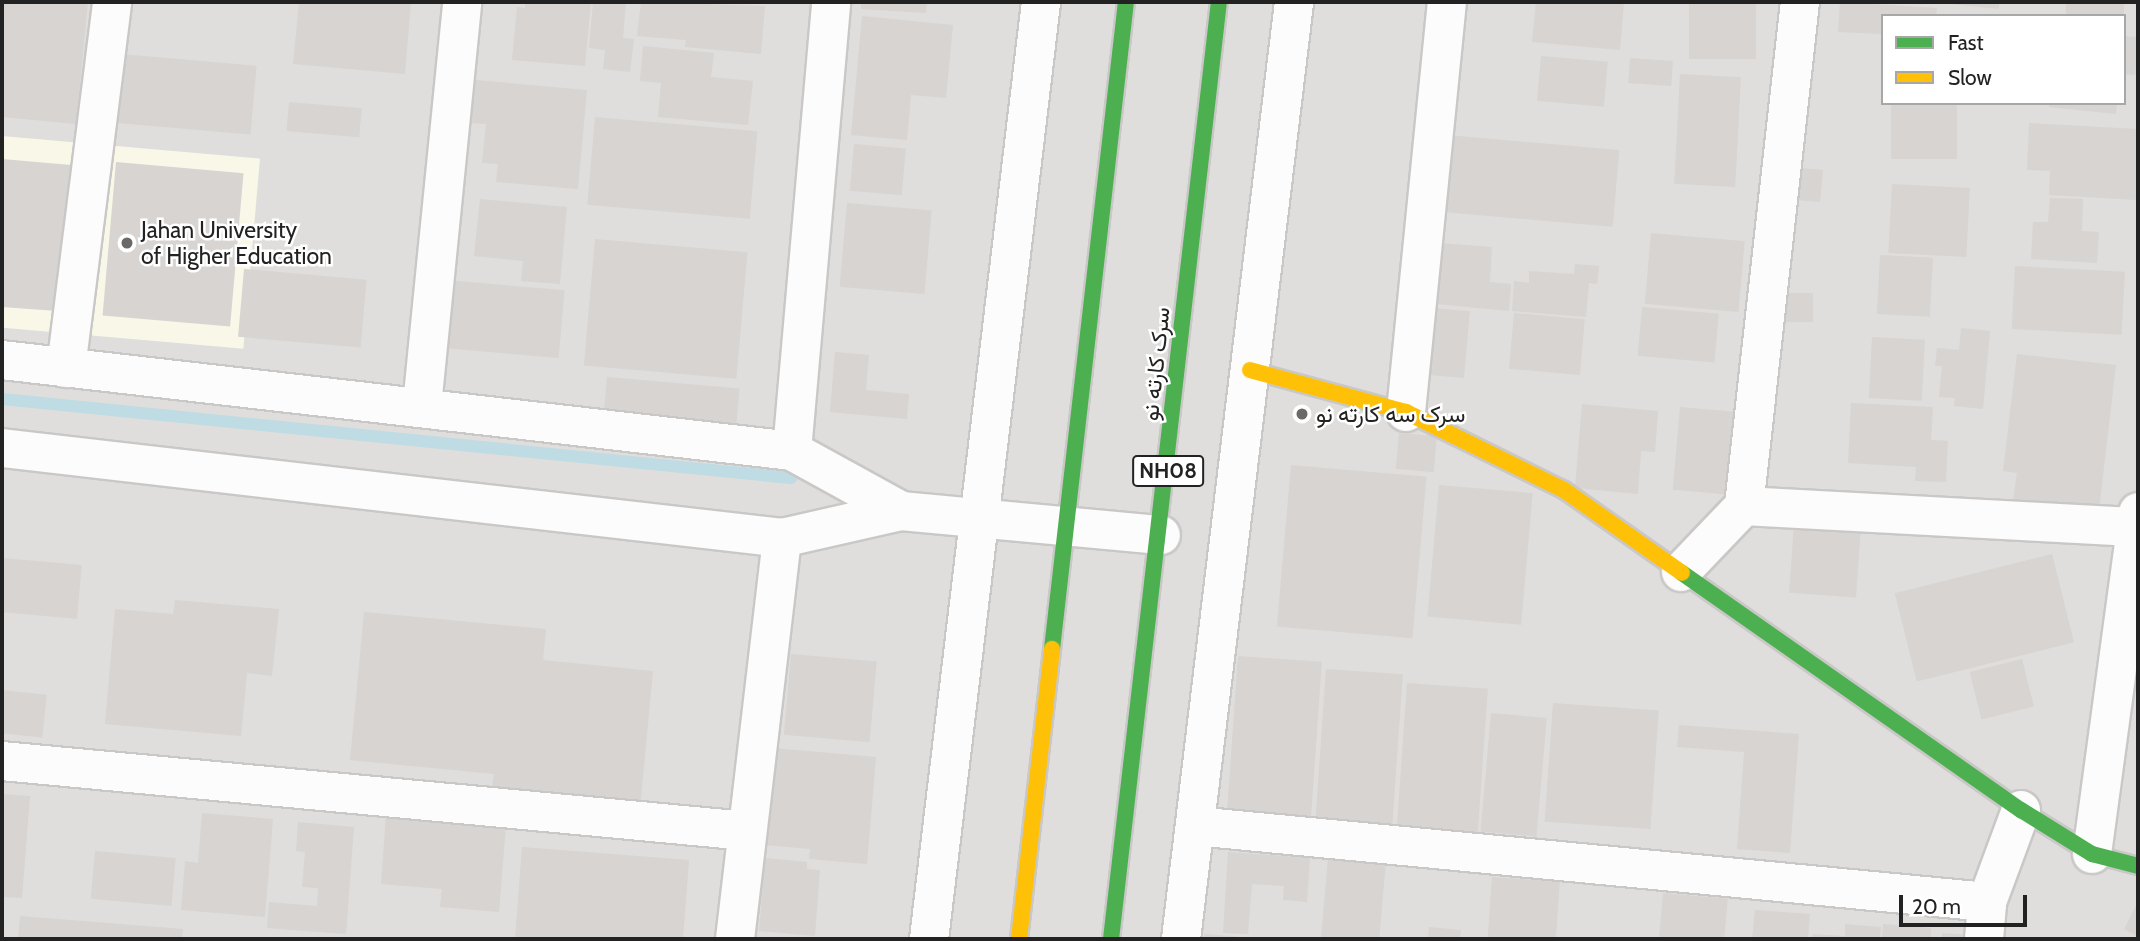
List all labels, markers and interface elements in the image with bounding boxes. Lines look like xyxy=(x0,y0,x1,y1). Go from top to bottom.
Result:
legend xyxy=(1881,14,2126,105)
text: Fast xyxy=(1948,30,1984,55)
text: Slow xyxy=(1948,65,1992,90)
place label: Jahan University of Higher Education xyxy=(141,216,332,270)
marker: Jahan University of Higher Education xyxy=(119,235,135,251)
street label: سرک کارته نو xyxy=(1136,306,1176,422)
place label: سرک سه کارته نو xyxy=(1316,400,1465,428)
marker: سرک سه کارته نو xyxy=(1294,406,1310,422)
road number: NH08 xyxy=(1131,454,1205,489)
scale bar xyxy=(1902,881,2030,925)
text: 20 m xyxy=(1912,894,1961,919)

